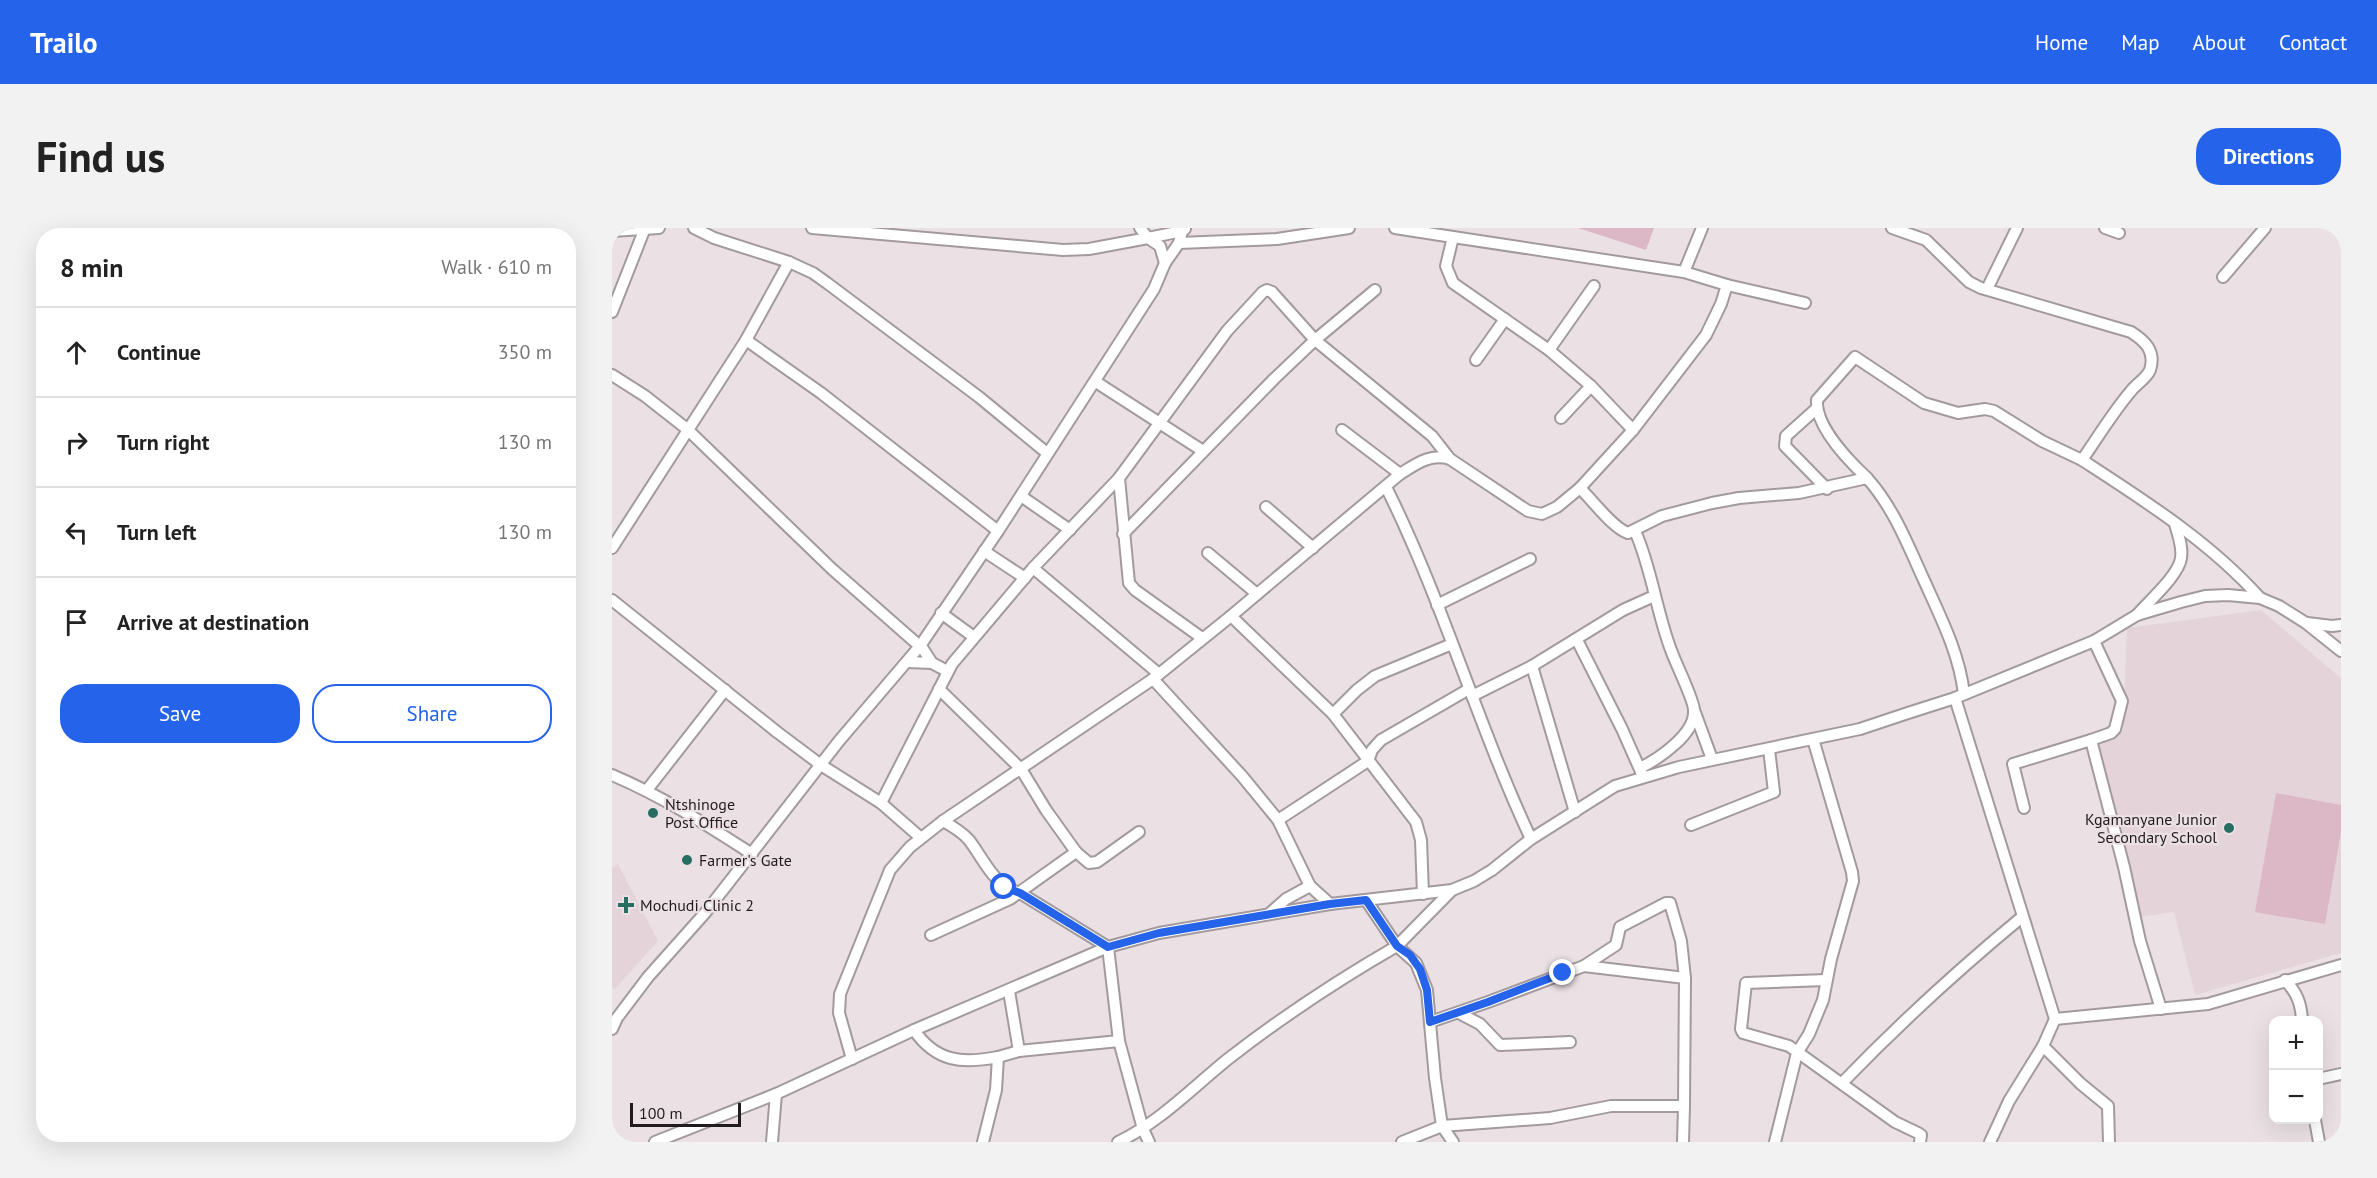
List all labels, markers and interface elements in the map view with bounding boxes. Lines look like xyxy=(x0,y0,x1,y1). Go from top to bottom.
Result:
text: Trailo xyxy=(30,24,97,61)
text: Home xyxy=(2035,29,2088,56)
text: Map xyxy=(2121,29,2160,56)
text: About xyxy=(2193,29,2246,56)
text: Contact xyxy=(2279,29,2347,56)
button: Directions xyxy=(2196,128,2341,185)
text: Find us xyxy=(36,129,165,184)
text: 8 min xyxy=(60,251,123,284)
text: Walk · 610 m xyxy=(441,254,552,280)
icon: ahead xyxy=(60,336,93,369)
text: Continue xyxy=(117,338,201,366)
text: 350 m xyxy=(498,339,552,365)
icon: right xyxy=(60,426,93,459)
text: Turn right xyxy=(117,428,209,456)
text: 130 m xyxy=(498,429,552,455)
icon: left xyxy=(60,516,93,549)
text: Turn left xyxy=(117,518,197,546)
text: 130 m xyxy=(498,519,552,545)
icon: arrive xyxy=(60,606,93,639)
text: Arrive at destination xyxy=(117,608,309,636)
button: Save xyxy=(60,684,300,743)
button: Share xyxy=(312,684,552,743)
place label: Ntshinoge Post Office xyxy=(665,794,738,832)
marker: Ntshinoge Post Office xyxy=(646,806,660,820)
place label: Kgamanyane Junior Secondary School xyxy=(2085,809,2218,847)
marker: Kgamanyane Junior Secondary School xyxy=(2222,821,2236,835)
place label: Farmer's Gate xyxy=(699,850,792,870)
marker: Farmer's Gate xyxy=(680,853,694,867)
route start xyxy=(990,873,1016,899)
place label: Mochudi Clinic 2 xyxy=(640,895,754,915)
marker: Mochudi Clinic 2 xyxy=(617,896,635,914)
route end xyxy=(1549,959,1575,985)
map controls xyxy=(2269,1016,2323,1124)
button: + xyxy=(2269,1016,2323,1070)
button: − xyxy=(2269,1070,2323,1124)
scale bar xyxy=(630,1100,741,1128)
text: 100 m xyxy=(639,1103,682,1123)

